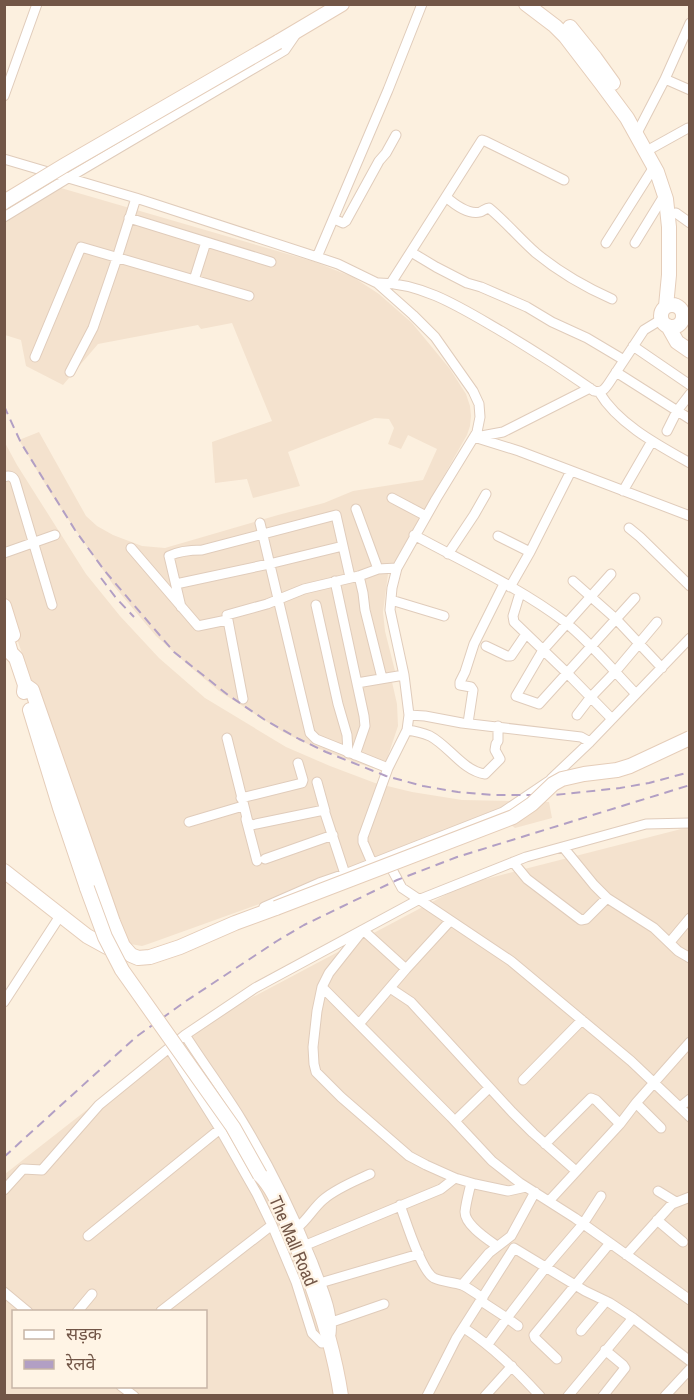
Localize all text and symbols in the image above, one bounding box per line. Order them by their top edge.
street label: The Mall Road [263,1192,324,1290]
legend [12,1310,207,1388]
text: सड़क [66,1321,103,1346]
text: रेलवे [65,1351,97,1376]

